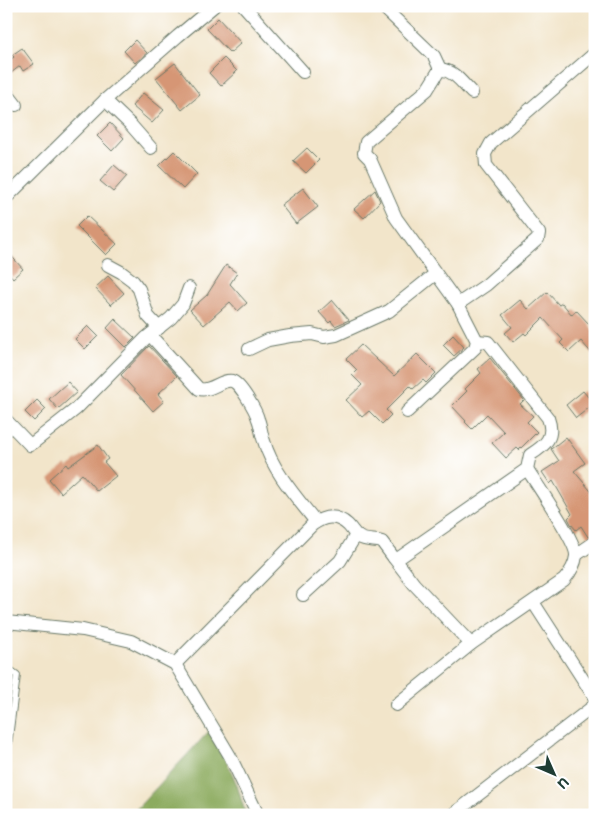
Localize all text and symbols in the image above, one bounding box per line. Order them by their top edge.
north arrow [528,748,578,798]
text: U [553,773,574,794]

